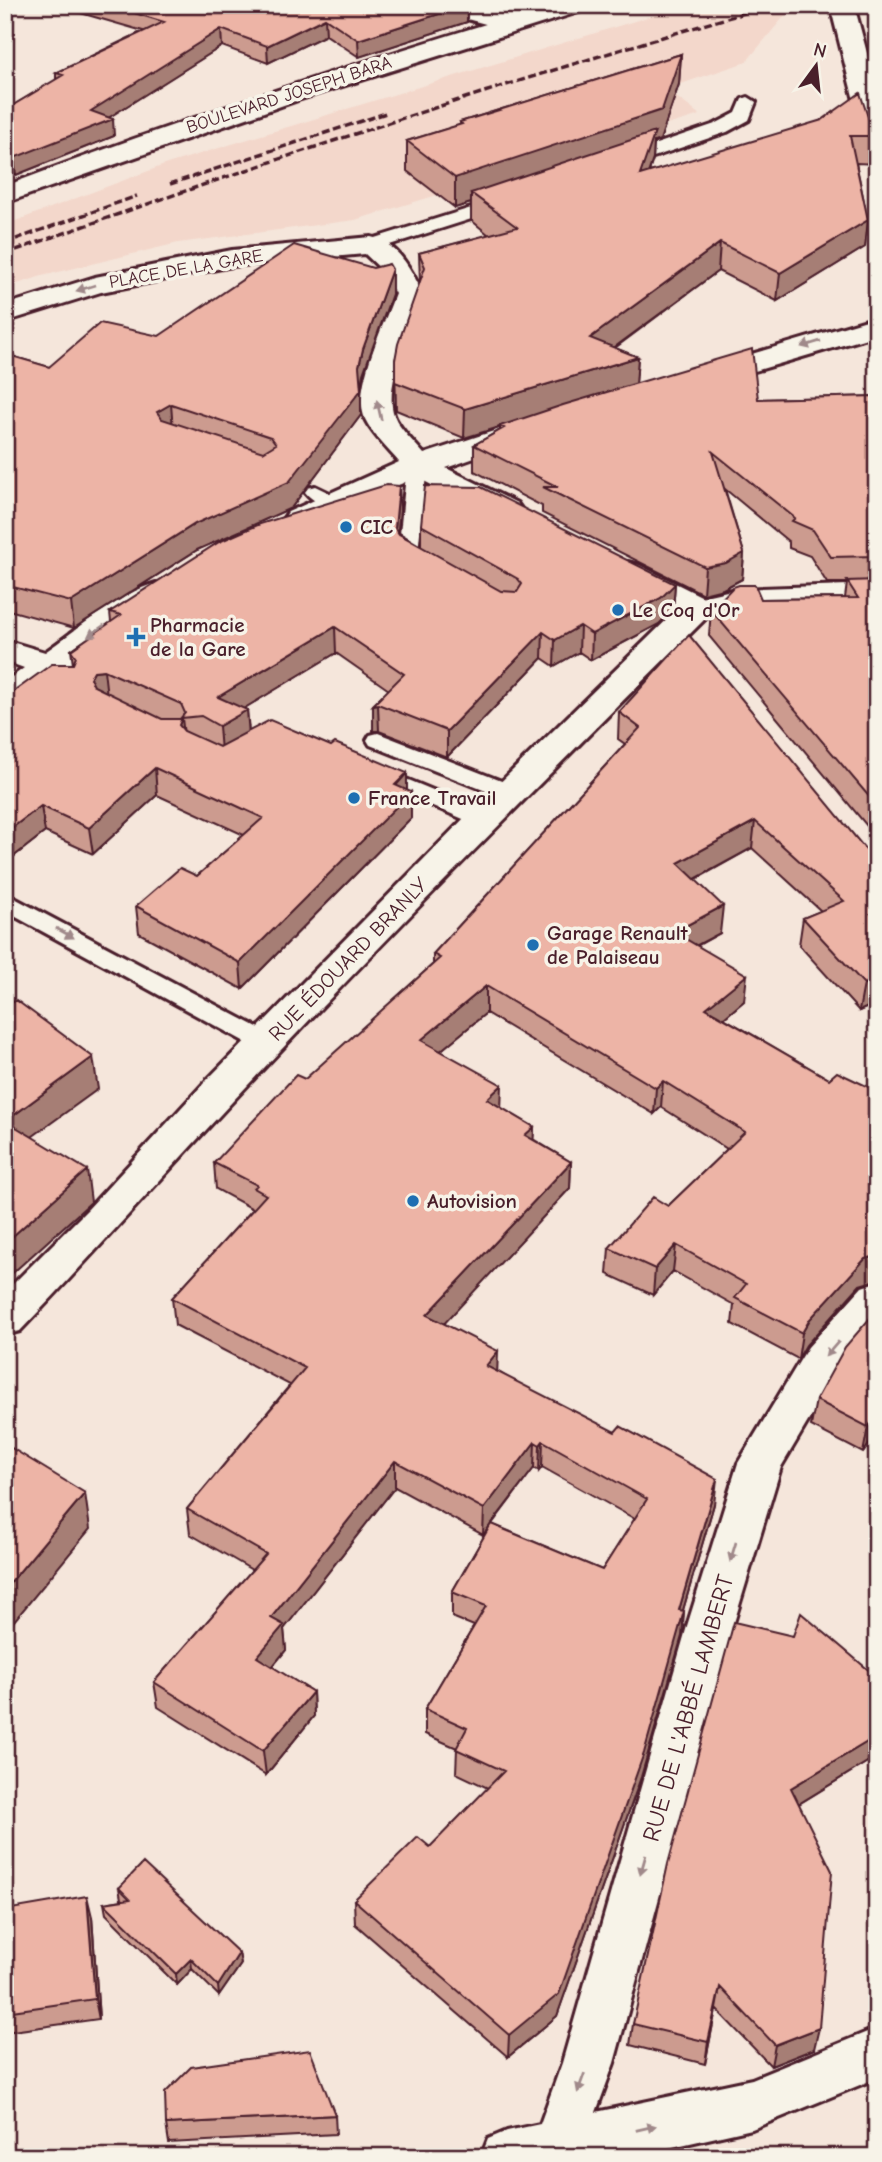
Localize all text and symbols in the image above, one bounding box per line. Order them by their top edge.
north arrow [780,32,850,102]
text: N [811,38,829,63]
street label: BOULEVARD JOSEPH BARA [184,52,394,138]
street label: PLACE DE LA GARE [107,245,265,293]
one-way arrow [75,284,96,294]
one-way arrow [800,340,821,350]
one-way arrow [374,398,385,420]
place label: CIC [360,515,394,539]
marker: CIC [338,519,354,535]
place label: Le Coq d'Or [632,598,740,622]
marker: Le Coq d'Or [610,602,626,618]
place label: Pharmacie de la Gare [150,613,246,661]
one-way arrow [87,624,105,638]
marker: Pharmacie de la Gare [128,629,144,645]
place label: France Travail [368,786,497,810]
marker: France Travail [346,790,362,806]
street label: RUE ÉDOUARD BRANLY [264,872,433,1046]
place label: Garage Renault de Palaiseau [547,921,689,969]
one-way arrow [55,928,75,939]
marker: Garage Renault de Palaiseau [525,937,541,953]
place label: Autovision [427,1189,517,1213]
marker: Autovision [405,1193,421,1209]
one-way arrow [824,1340,840,1358]
one-way arrow [727,1542,737,1563]
street label: RUE DE L'ABBÉ LAMBERT [636,1571,740,1845]
one-way arrow [638,1855,648,1876]
one-way arrow [575,2073,586,2094]
one-way arrow [635,2122,657,2133]

